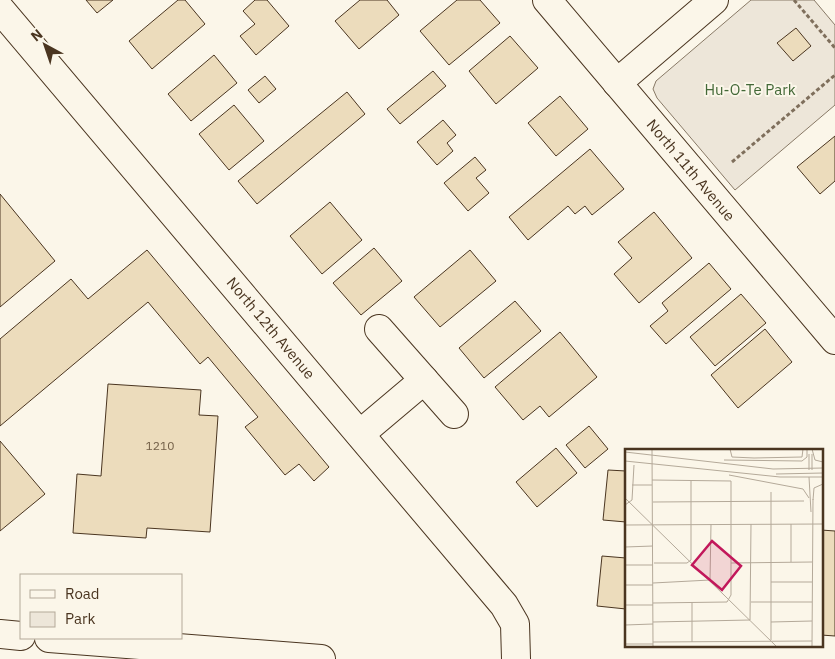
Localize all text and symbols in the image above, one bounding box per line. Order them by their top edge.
north arrow [20,20,70,70]
text: N [27,25,46,45]
park label: Hu-O-Te Park [704,80,796,99]
street label: North 11th Avenue [643,115,739,225]
street label: North 12th Avenue [223,273,319,383]
house number: 1210 [146,438,174,453]
inset map [625,449,822,646]
legend [20,574,182,639]
text: Road [65,584,100,603]
text: Park [65,609,95,628]

